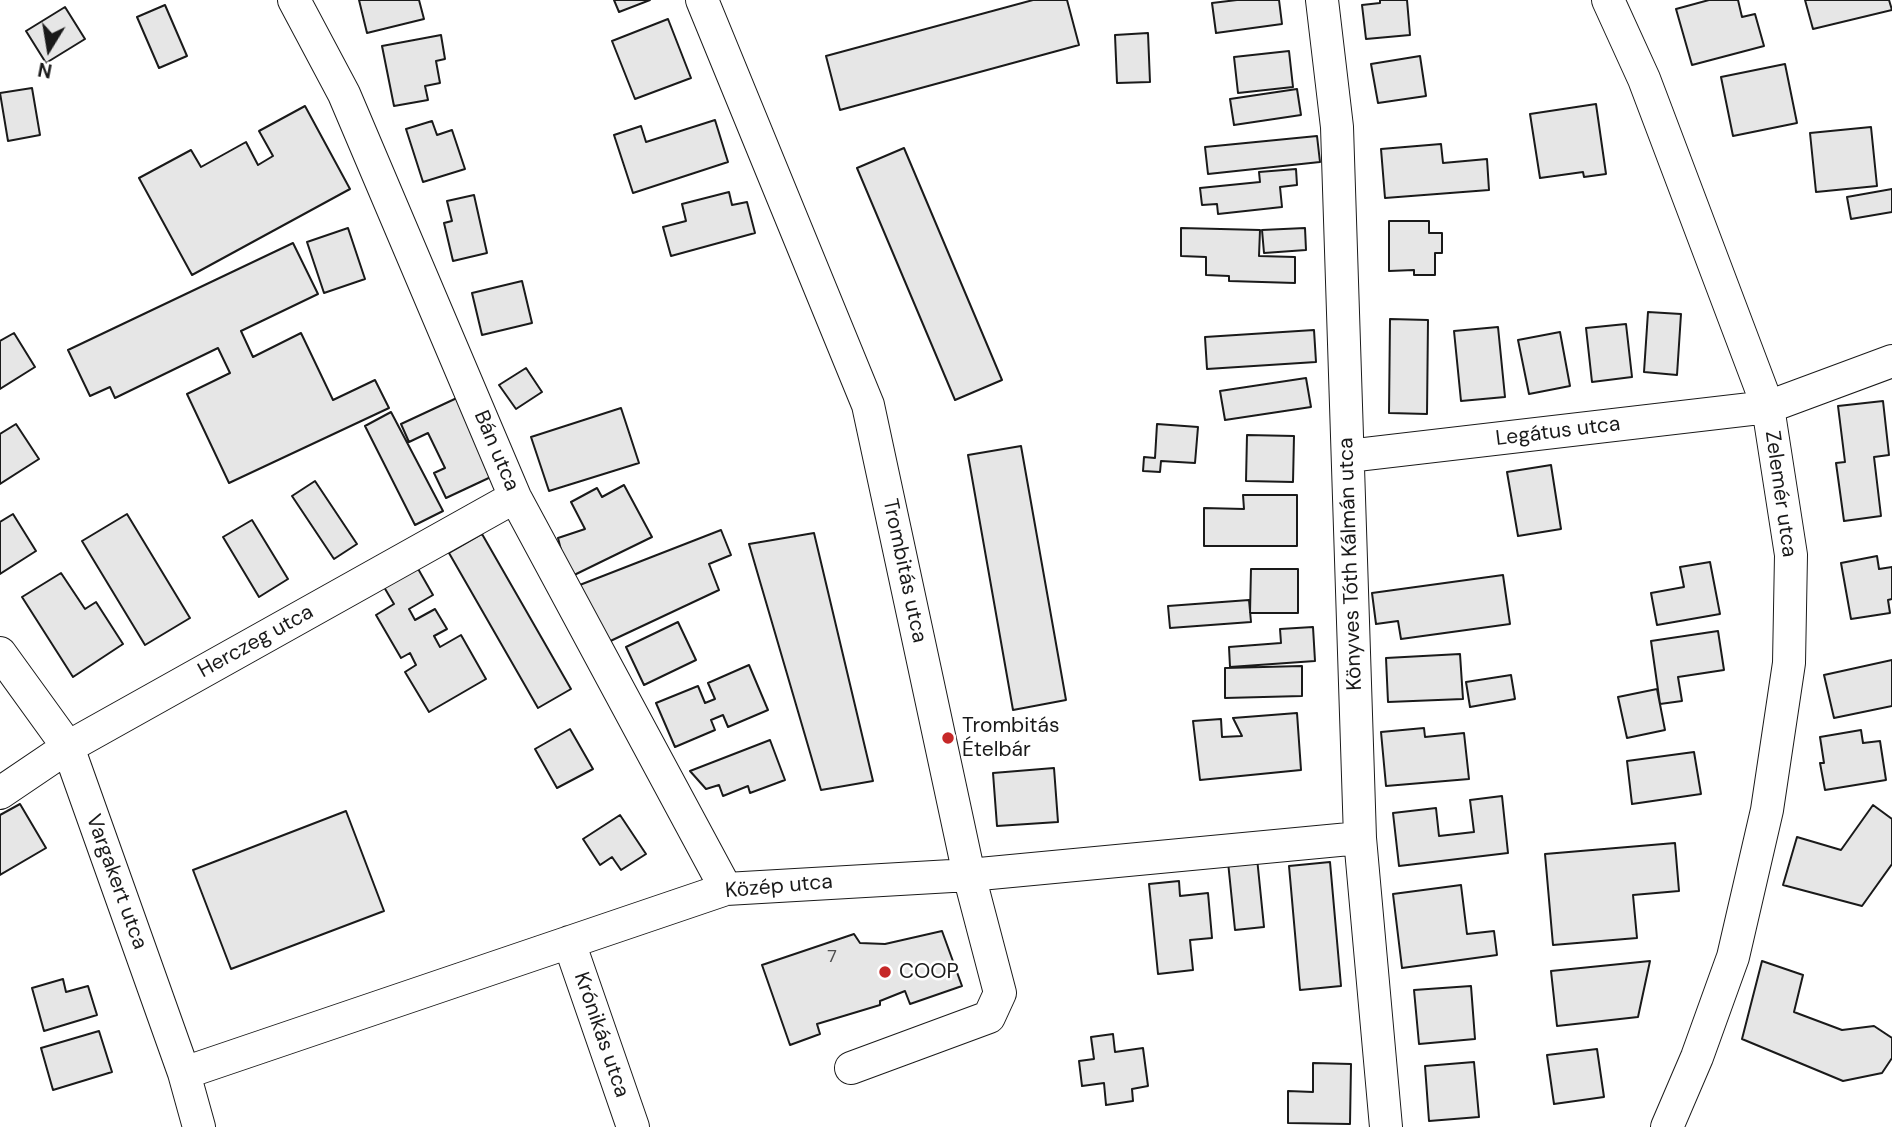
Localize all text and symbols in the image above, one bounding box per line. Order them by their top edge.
north arrow [14,14,84,84]
text: N [36,57,54,84]
street label: Bán utca [468,407,524,495]
street label: Legátus utca [1494,412,1622,452]
street label: Zelemér utca [1759,429,1801,559]
street label: Könyves Tóth Kálmán utca [1334,437,1368,691]
street label: Trombitás utca [876,497,932,645]
street label: Herczeg utca [194,600,318,684]
place label: Trombitás Ételbár [962,713,1060,763]
marker: Trombitás Ételbár [940,730,956,746]
street label: Vargakert utca [80,811,152,953]
street label: Közép utca [724,870,834,904]
house number: 7 [827,946,837,968]
place label: COOP [899,959,959,985]
marker: COOP [877,964,893,980]
street label: Krónikás utca [568,969,634,1101]

